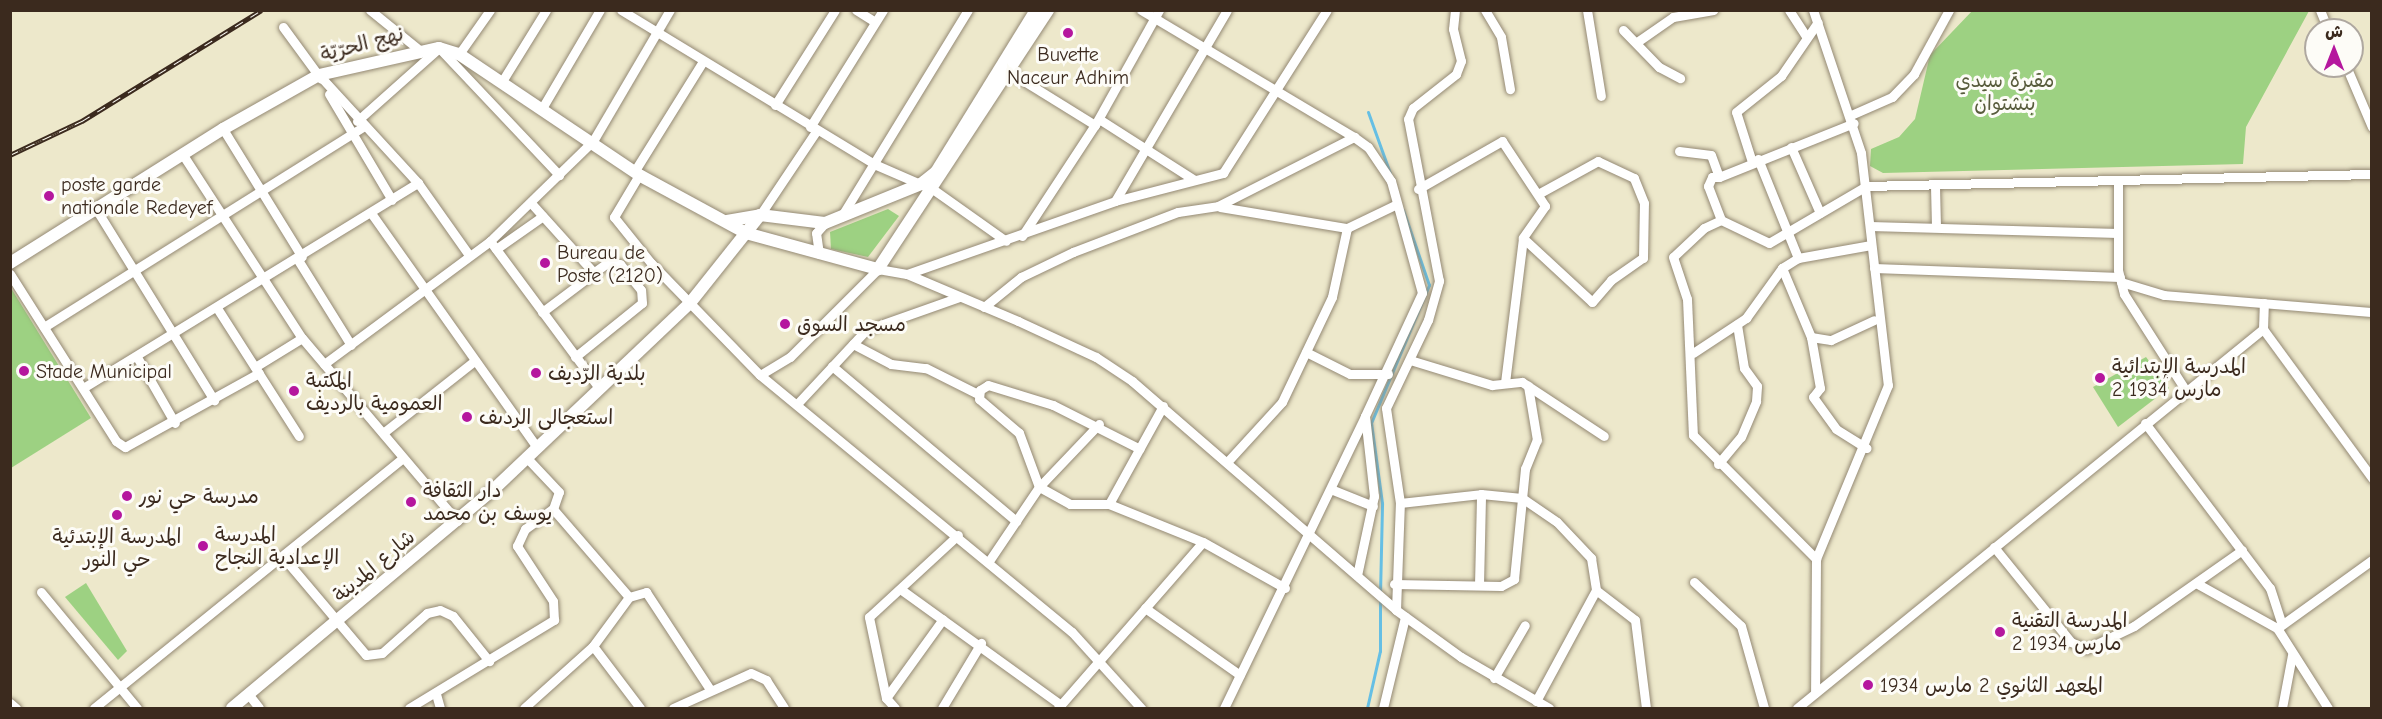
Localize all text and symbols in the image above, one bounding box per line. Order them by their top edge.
north arrow [2304,18,2364,78]
street label: نهج الحرّيّة [318,21,406,67]
text: ش [2325,23,2343,41]
marker: Buvette Naceur Adhim [1061,26,1075,40]
place label: Buvette Naceur Adhim [1007,42,1129,89]
park label: مقبرة سيدي بنشتوان [1956,68,2054,115]
place label: poste garde nationale Redeyef [61,172,212,219]
marker: poste garde nationale Redeyef [42,189,56,203]
place label: Bureau de Poste (2120) [557,240,663,287]
marker: Bureau de Poste (2120) [538,256,552,270]
place label: مسجد السوق [797,312,906,336]
marker: مسجد السوق [778,317,792,331]
place label: المدرسة الإبتدائية 2 مارس 1934 [2112,354,2246,401]
place label: Stade Municipal [36,359,172,383]
place label: بلدية الرّديف [548,361,646,385]
marker: Stade Municipal [17,364,31,378]
marker: بلدية الرّديف [529,366,543,380]
place label: المكتبة العمومية بالرديف [306,368,443,415]
marker: المدرسة الإبتدائية 2 مارس 1934 [2093,371,2107,385]
marker: المكتبة العمومية بالرديف [287,384,301,398]
place label: استعجالى الردىف [479,405,613,429]
marker: استعجالى الردىف [460,410,474,424]
place label: دار الثقافة يوسف بن محمد [423,478,552,525]
place label: مدرسة حي نور [139,484,259,508]
marker: مدرسة حي نور [120,489,134,503]
marker: دار الثقافة يوسف بن محمد [404,495,418,509]
marker: المدرسة الإبتدئية حي النور [110,508,124,522]
place label: المدرسة الإعدادية النجاح [215,522,339,569]
place label: المدرسة الإبتدئية حي النور [53,524,181,571]
street label: شارع المدينة [328,525,420,607]
marker: المدرسة الإعدادية النجاح [196,539,210,553]
place label: المدرسة التقنية 2 مارس 1934 [2012,608,2127,655]
marker: المدرسة التقنية 2 مارس 1934 [1993,625,2007,639]
place label: المعهد الثانوي 2 مارس 1934 [1880,673,2103,697]
marker: المعهد الثانوي 2 مارس 1934 [1861,678,1875,692]

